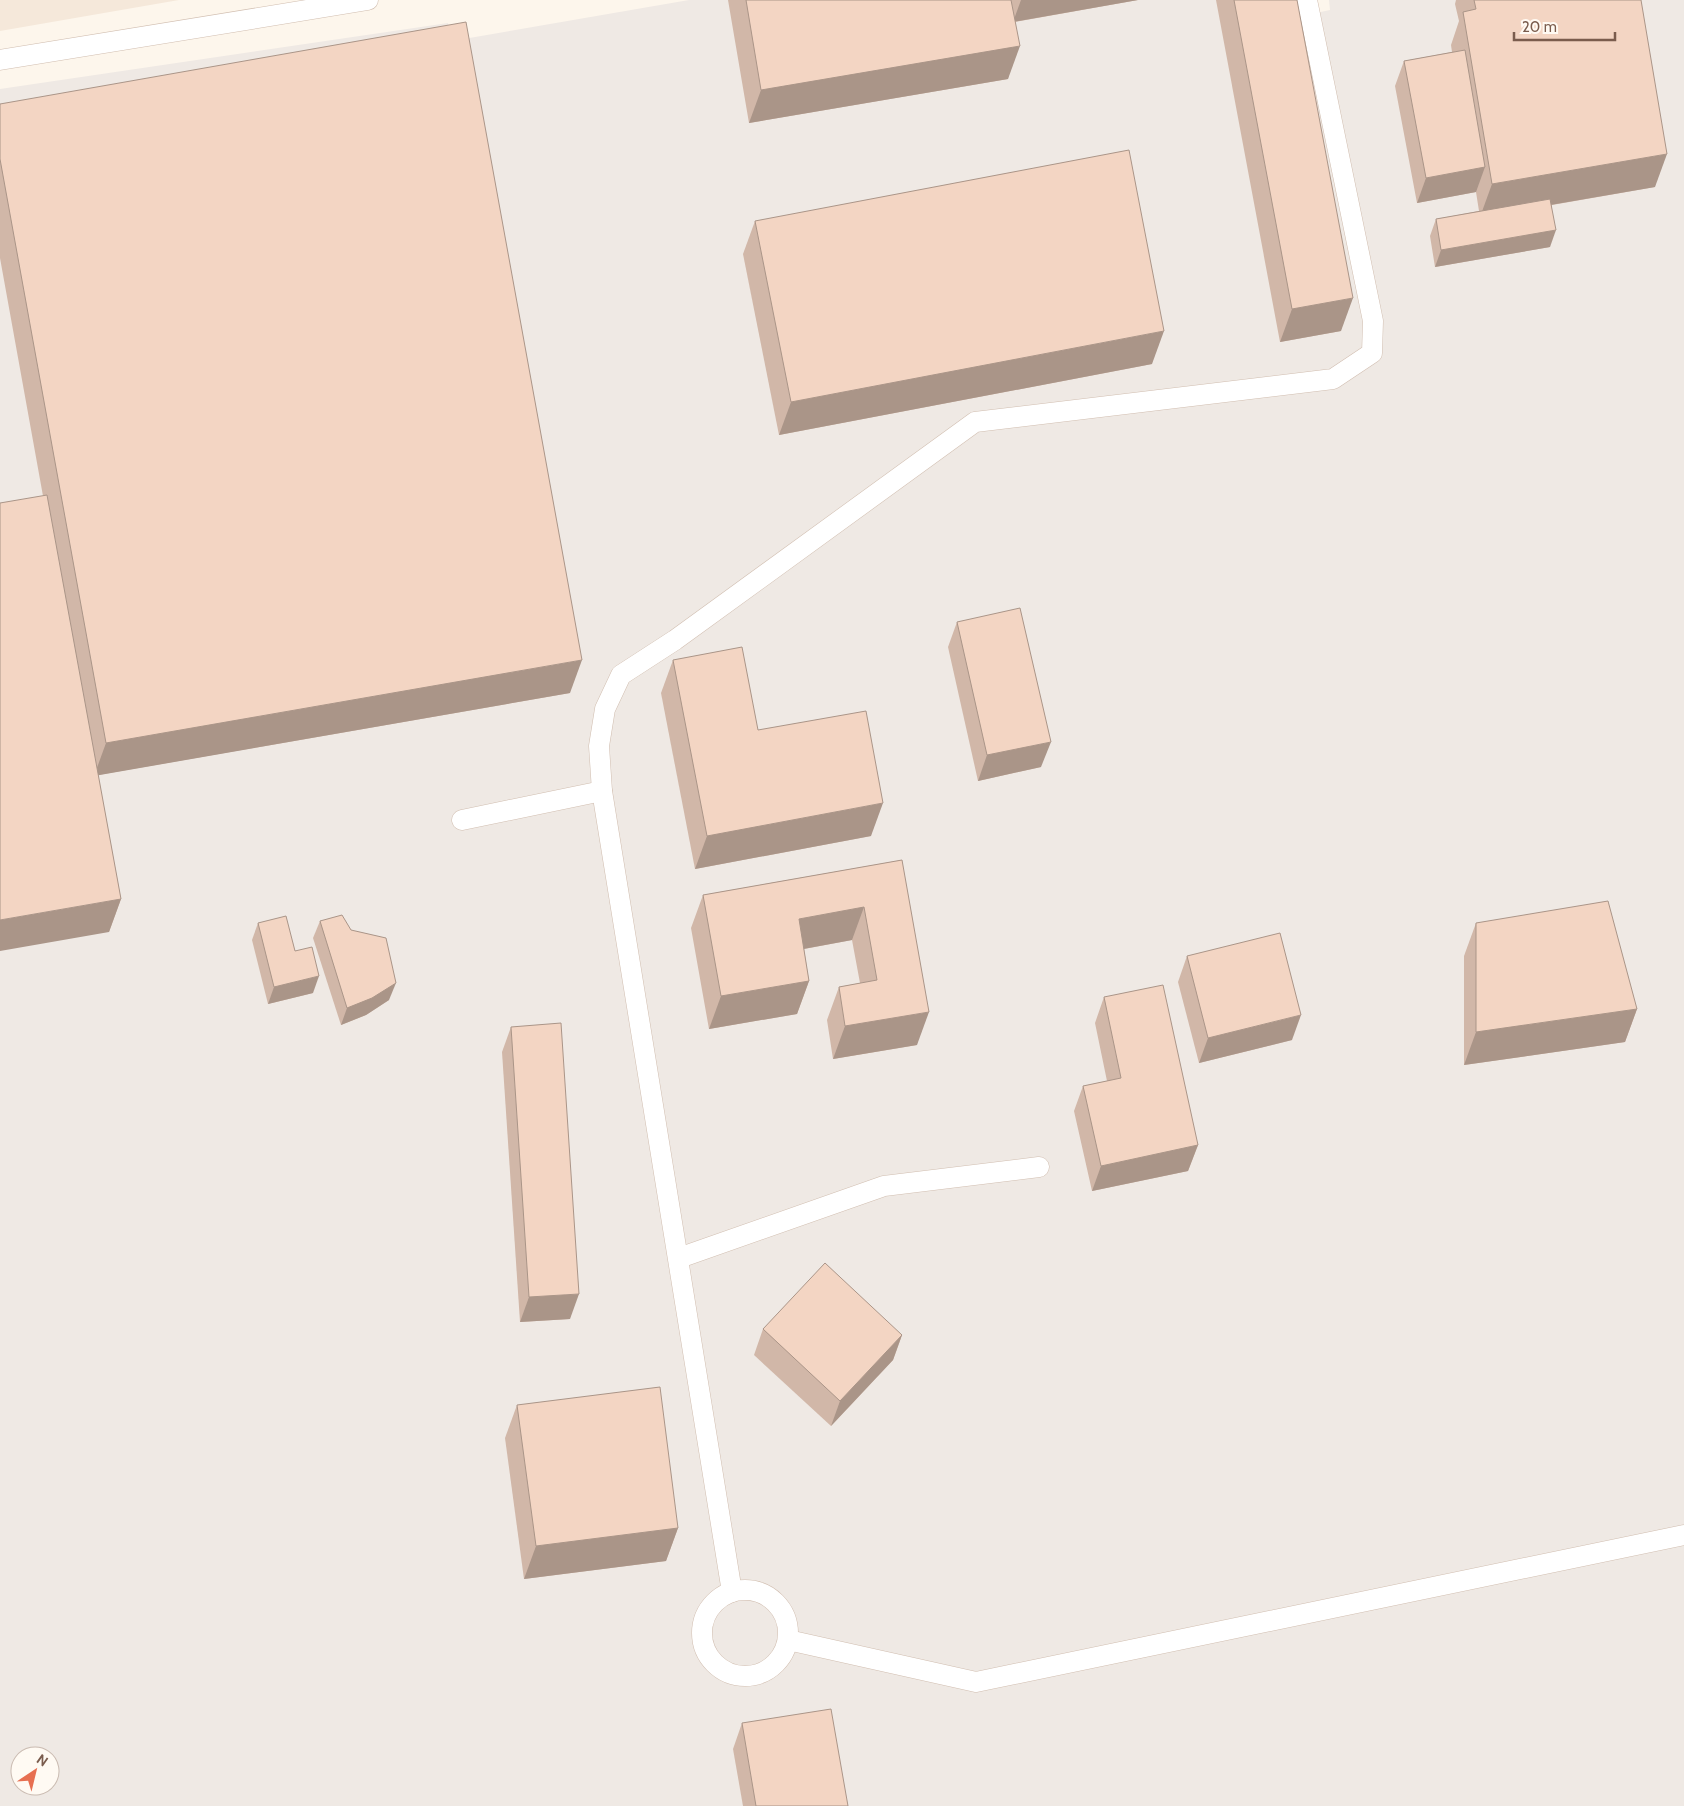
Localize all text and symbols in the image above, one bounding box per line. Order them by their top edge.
scale bar [1514,10,1615,42]
text: 20 m [1522,18,1557,36]
north arrow [10,1746,60,1796]
text: N [33,1750,52,1771]

